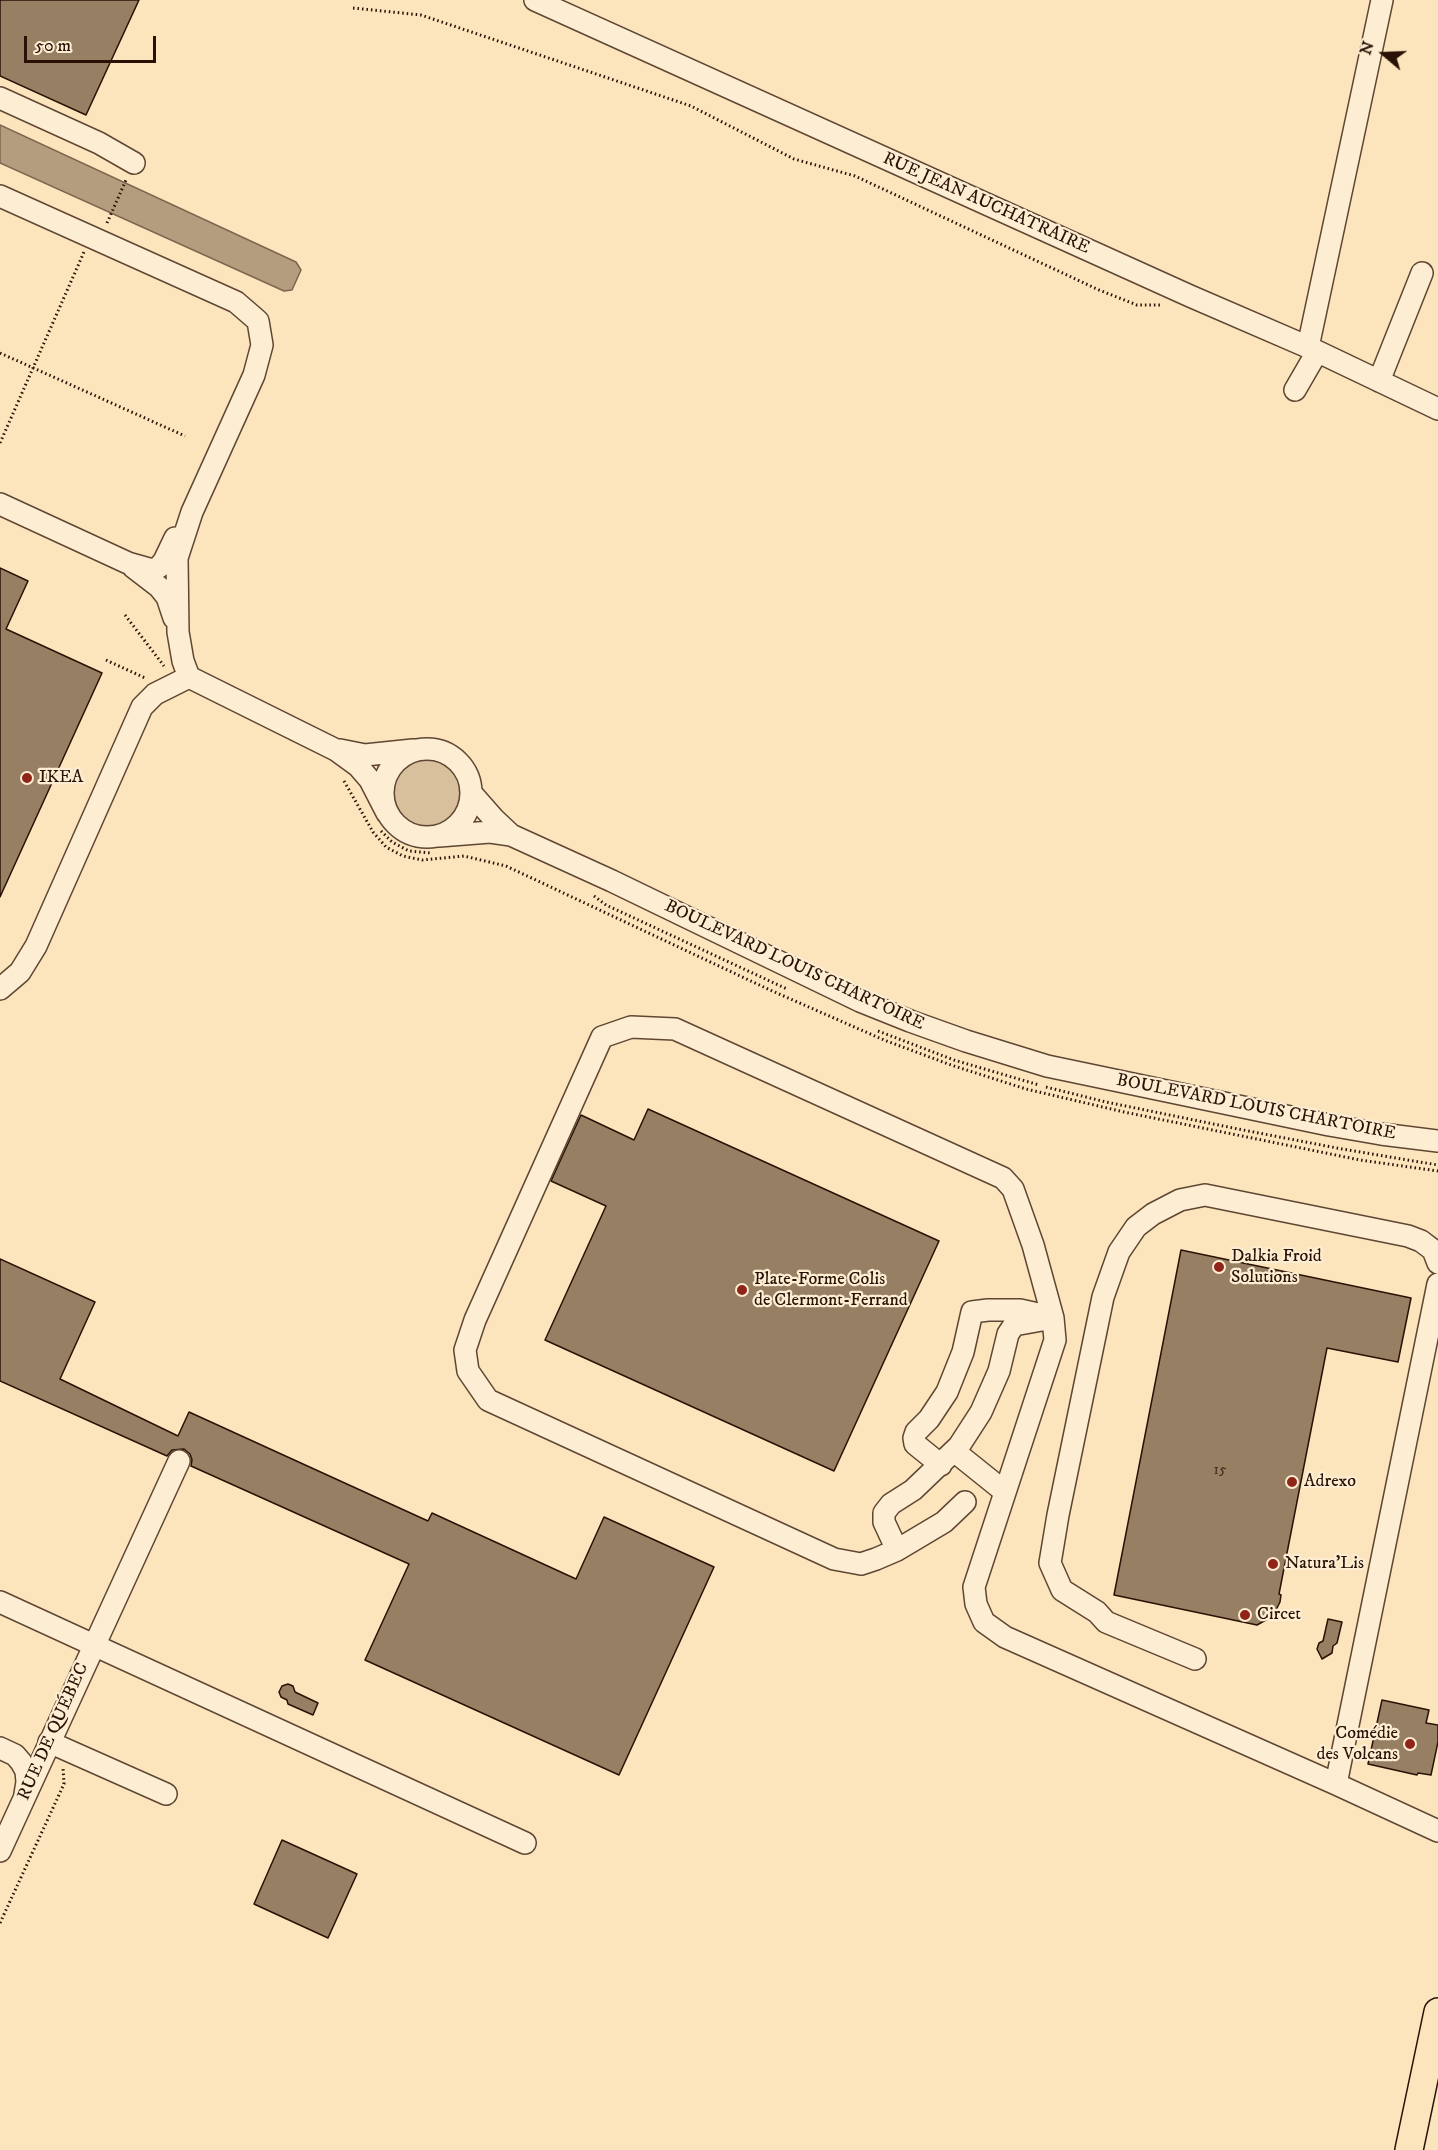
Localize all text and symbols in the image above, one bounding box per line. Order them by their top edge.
scale bar [27,24,159,62]
north arrow [1354,24,1414,84]
text: 50 m [35,35,71,57]
text: N [1355,39,1379,58]
street label: RUE JEAN AUCHATRAIRE [879,148,1093,260]
place label: IKEA [39,767,83,789]
marker: IKEA [20,771,34,785]
street label: BOULEVARD LOUIS CHARTOIRE [661,896,927,1036]
street label: BOULEVARD LOUIS CHARTOIRE [1114,1070,1398,1146]
place label: Dalkia Froid Solutions [1231,1246,1322,1288]
marker: Dalkia Froid Solutions [1212,1260,1226,1274]
place label: Plate-Forme Colis de Clermont-Ferrand [754,1269,908,1312]
marker: Plate-Forme Colis de Clermont-Ferrand [735,1283,749,1297]
house number: 15 [1214,1462,1226,1480]
place label: Adrexo [1304,1471,1356,1493]
marker: Adrexo [1285,1475,1299,1489]
place label: Natura'Lis [1285,1553,1364,1575]
marker: Natura'Lis [1266,1557,1280,1571]
place label: Circet [1257,1604,1301,1626]
marker: Circet [1238,1608,1252,1622]
street label: RUE DE QUÉBEC [14,1660,94,1804]
place label: Comédie des Volcans [1316,1723,1398,1766]
marker: Comédie des Volcans [1403,1737,1417,1751]

